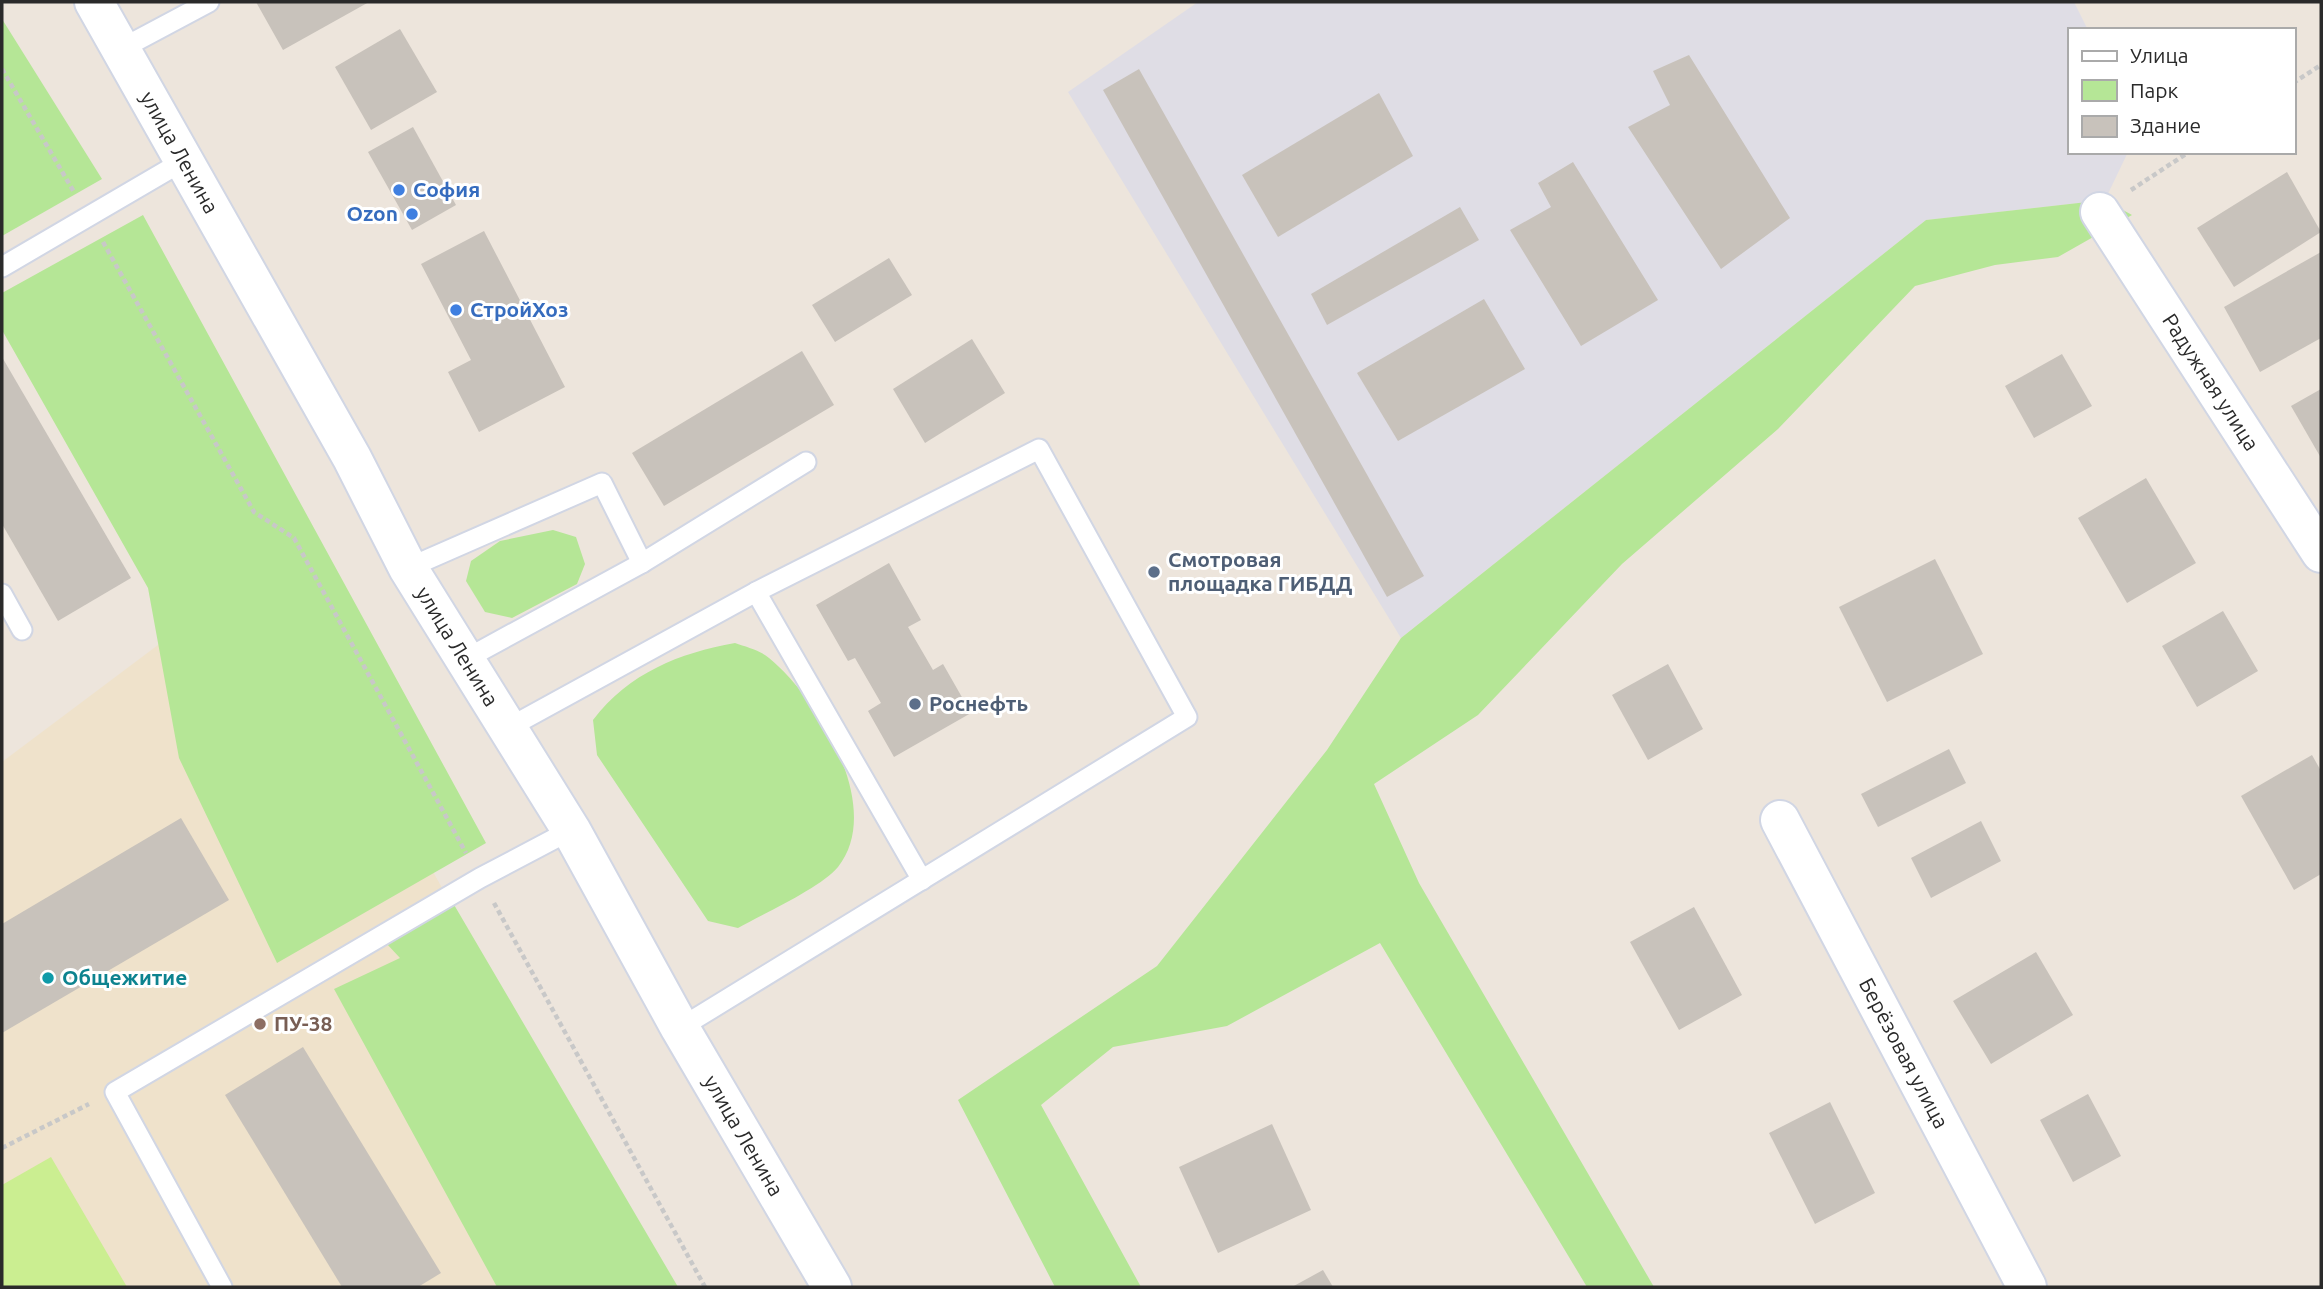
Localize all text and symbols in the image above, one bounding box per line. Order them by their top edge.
legend [2068,28,2295,154]
text: Улица [2130,43,2188,67]
text: Парк [2130,78,2179,102]
street label: улица Ленина [136,87,224,217]
text: Здание [2130,113,2201,137]
place label: София [413,177,480,201]
marker: София [391,182,407,198]
place label: Ozon [347,201,398,225]
marker: Ozon [404,206,420,222]
place label: СтройХоз [470,297,568,321]
marker: СтройХоз [448,302,464,318]
street label: Радужная улица [2158,309,2264,455]
place label: Смотровая площадка ГИБДД [1168,547,1353,595]
marker: Смотровая площадка ГИБДД [1146,564,1162,580]
street label: улица Ленина [412,582,504,710]
place label: Роснефть [929,691,1028,715]
marker: Роснефть [907,696,923,712]
place label: Общежитие [62,965,187,989]
marker: Общежитие [40,970,56,986]
street label: Берёзовая улица [1855,974,1954,1132]
place label: ПУ-38 [274,1011,332,1035]
marker: ПУ-38 [252,1016,268,1032]
street label: улица Ленина [699,1071,789,1200]

